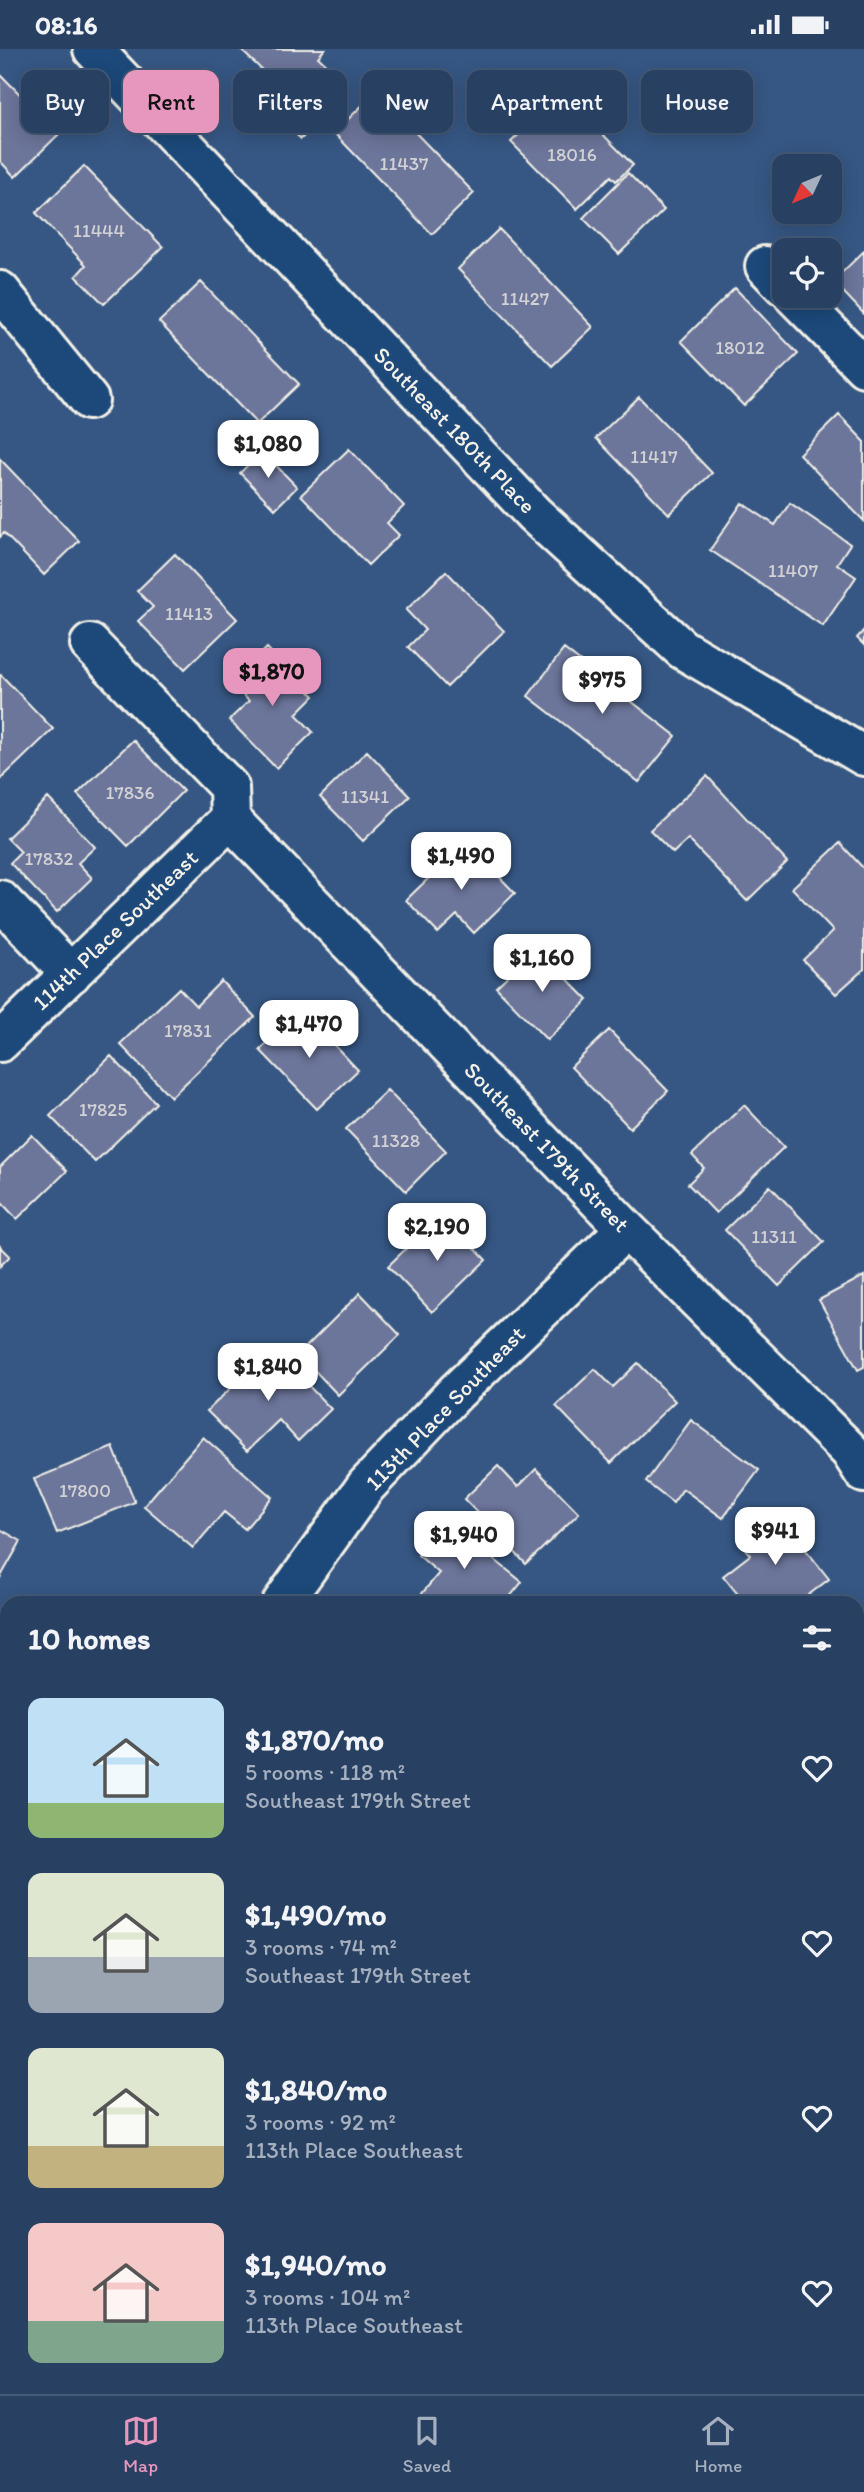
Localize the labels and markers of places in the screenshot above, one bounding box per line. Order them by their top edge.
pin: $1,080 [211,421,325,480]
pin: $1,870 [215,649,329,708]
pin: $975 [561,657,643,716]
pin: $1,490 [404,833,518,892]
pin: $1,160 [485,935,599,994]
pin: $1,470 [252,1000,366,1060]
pin: $2,190 [380,1203,494,1263]
pin: $1,840 [211,1343,325,1403]
pin: $941 [734,1507,816,1567]
pin: $1,940 [407,1511,521,1571]

